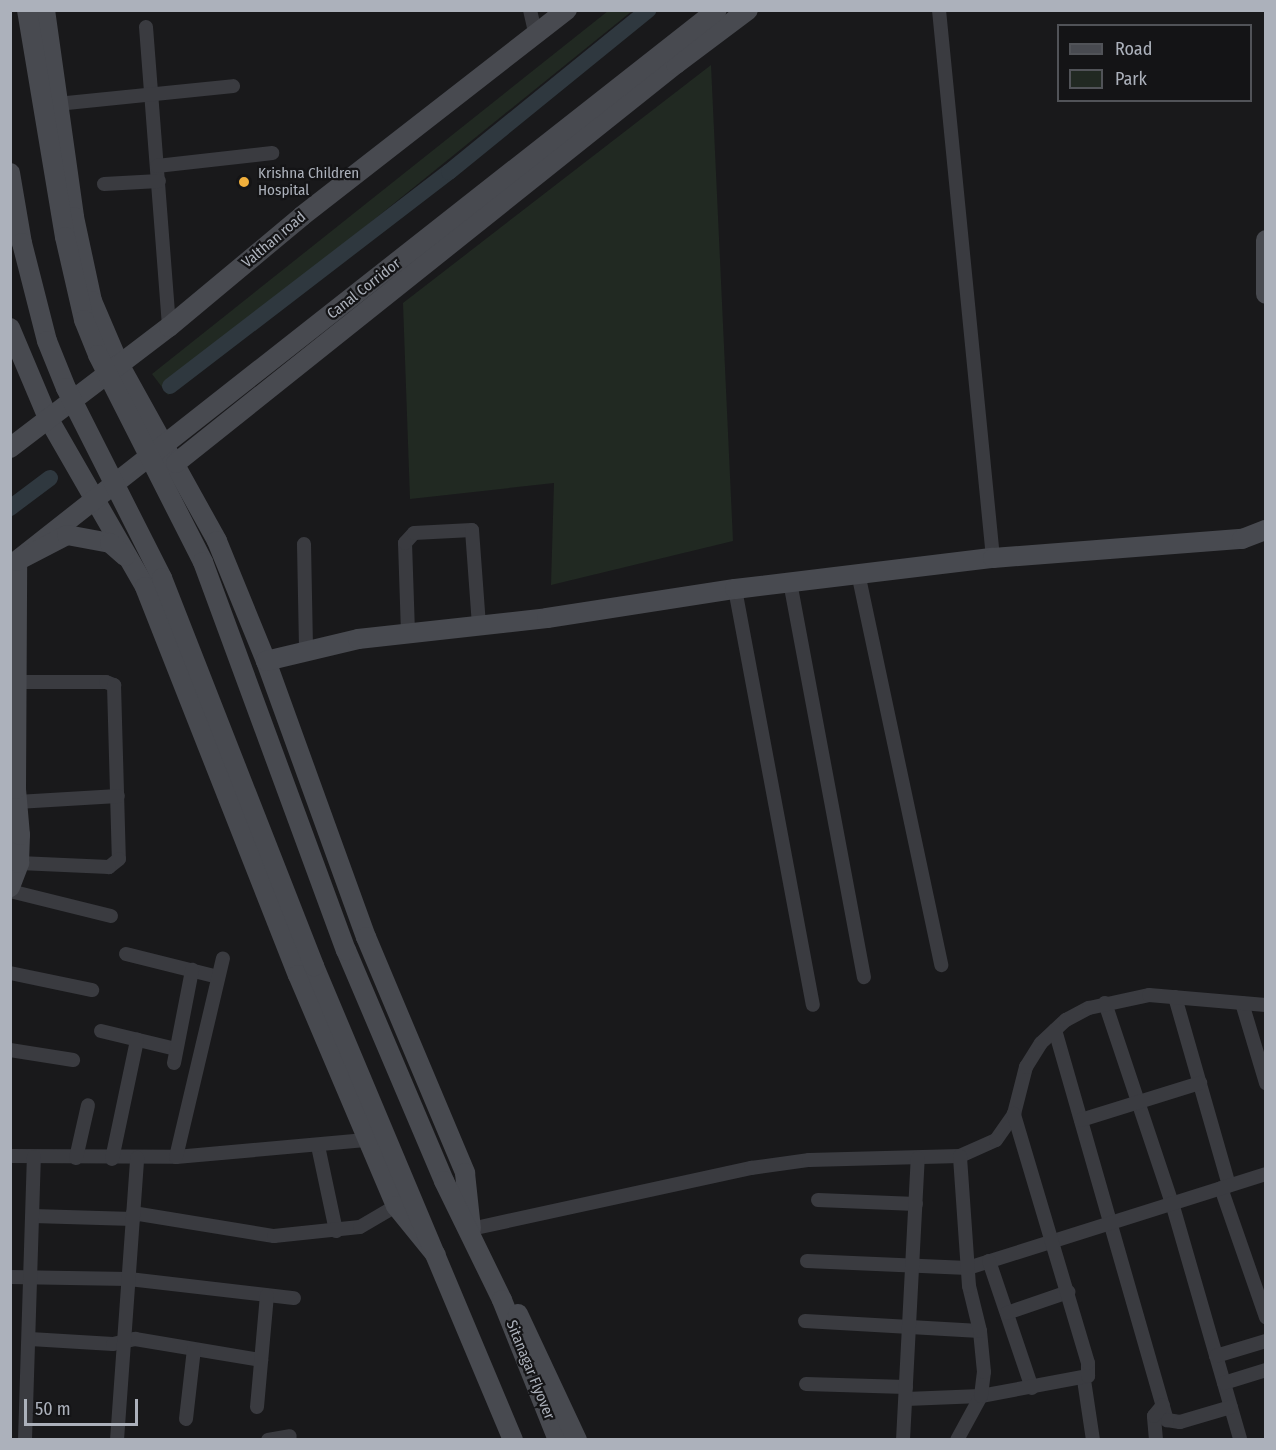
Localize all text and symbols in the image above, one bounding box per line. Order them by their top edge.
legend [1057,24,1252,102]
text: Road [1115,38,1152,60]
text: Park [1115,68,1147,90]
place label: Krishna Children Hospital [258,164,359,199]
marker: Krishna Children Hospital [235,173,253,191]
street label: Valthan road [238,208,310,272]
street label: Canal Corridor [324,255,404,323]
street label: Sitanagar Flyover [502,1318,558,1422]
scale bar [27,1387,141,1425]
text: 50 m [35,1398,71,1420]

